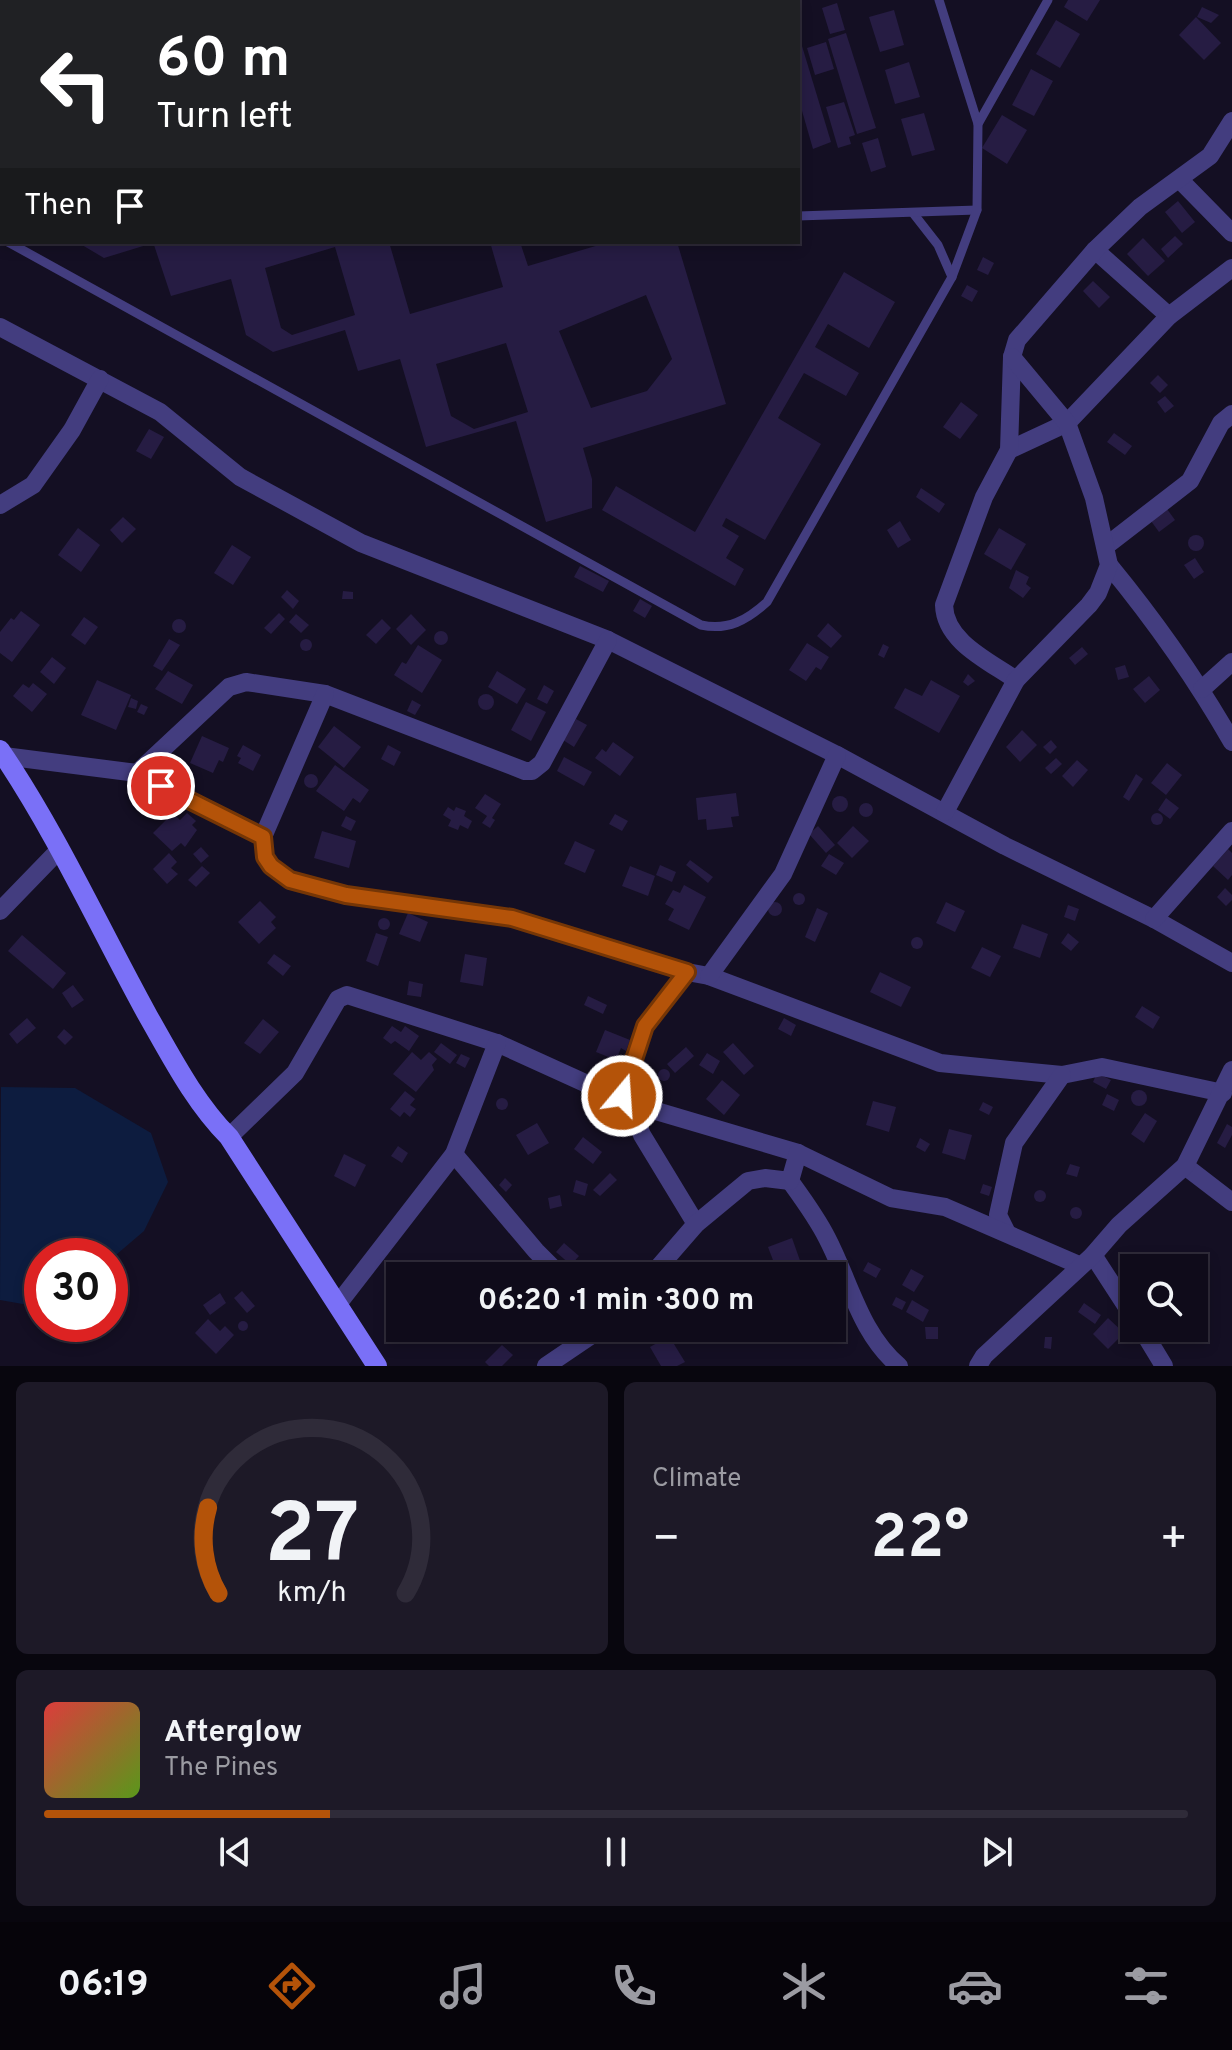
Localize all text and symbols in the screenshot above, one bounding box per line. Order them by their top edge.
text: 60 m [156,26,290,96]
icon: left [24,32,128,136]
text: Turn left [156,95,293,141]
icon: arrive [108,184,152,228]
text: Then [24,188,92,225]
pin [127,752,195,820]
icon: arrive [139,764,183,808]
position arrow [580,1054,664,1138]
speed limit sign: 30 [24,1238,128,1342]
map controls [1120,1254,1208,1342]
button: search [1120,1254,1208,1342]
text: 06:20 · 1 min · 300 m [478,1283,754,1320]
text: Climate [652,1463,741,1496]
text: 27 [265,1487,359,1592]
text: 22° [871,1503,969,1579]
text: − [652,1513,680,1569]
text: + [1160,1513,1188,1569]
text: km/h [277,1576,347,1612]
text: Afterglow [164,1715,302,1752]
text: The Pines [164,1752,278,1785]
icon: previous [213,1830,257,1874]
icon: pause [594,1830,638,1874]
icon: next [975,1830,1019,1874]
icon: directions [264,1958,320,2014]
icon: music [435,1958,491,2014]
icon: phone [606,1958,662,2014]
icon: climate [776,1958,832,2014]
icon: car [947,1958,1003,2014]
icon: filters [1118,1958,1174,2014]
text: 06:19 [57,1963,149,2009]

